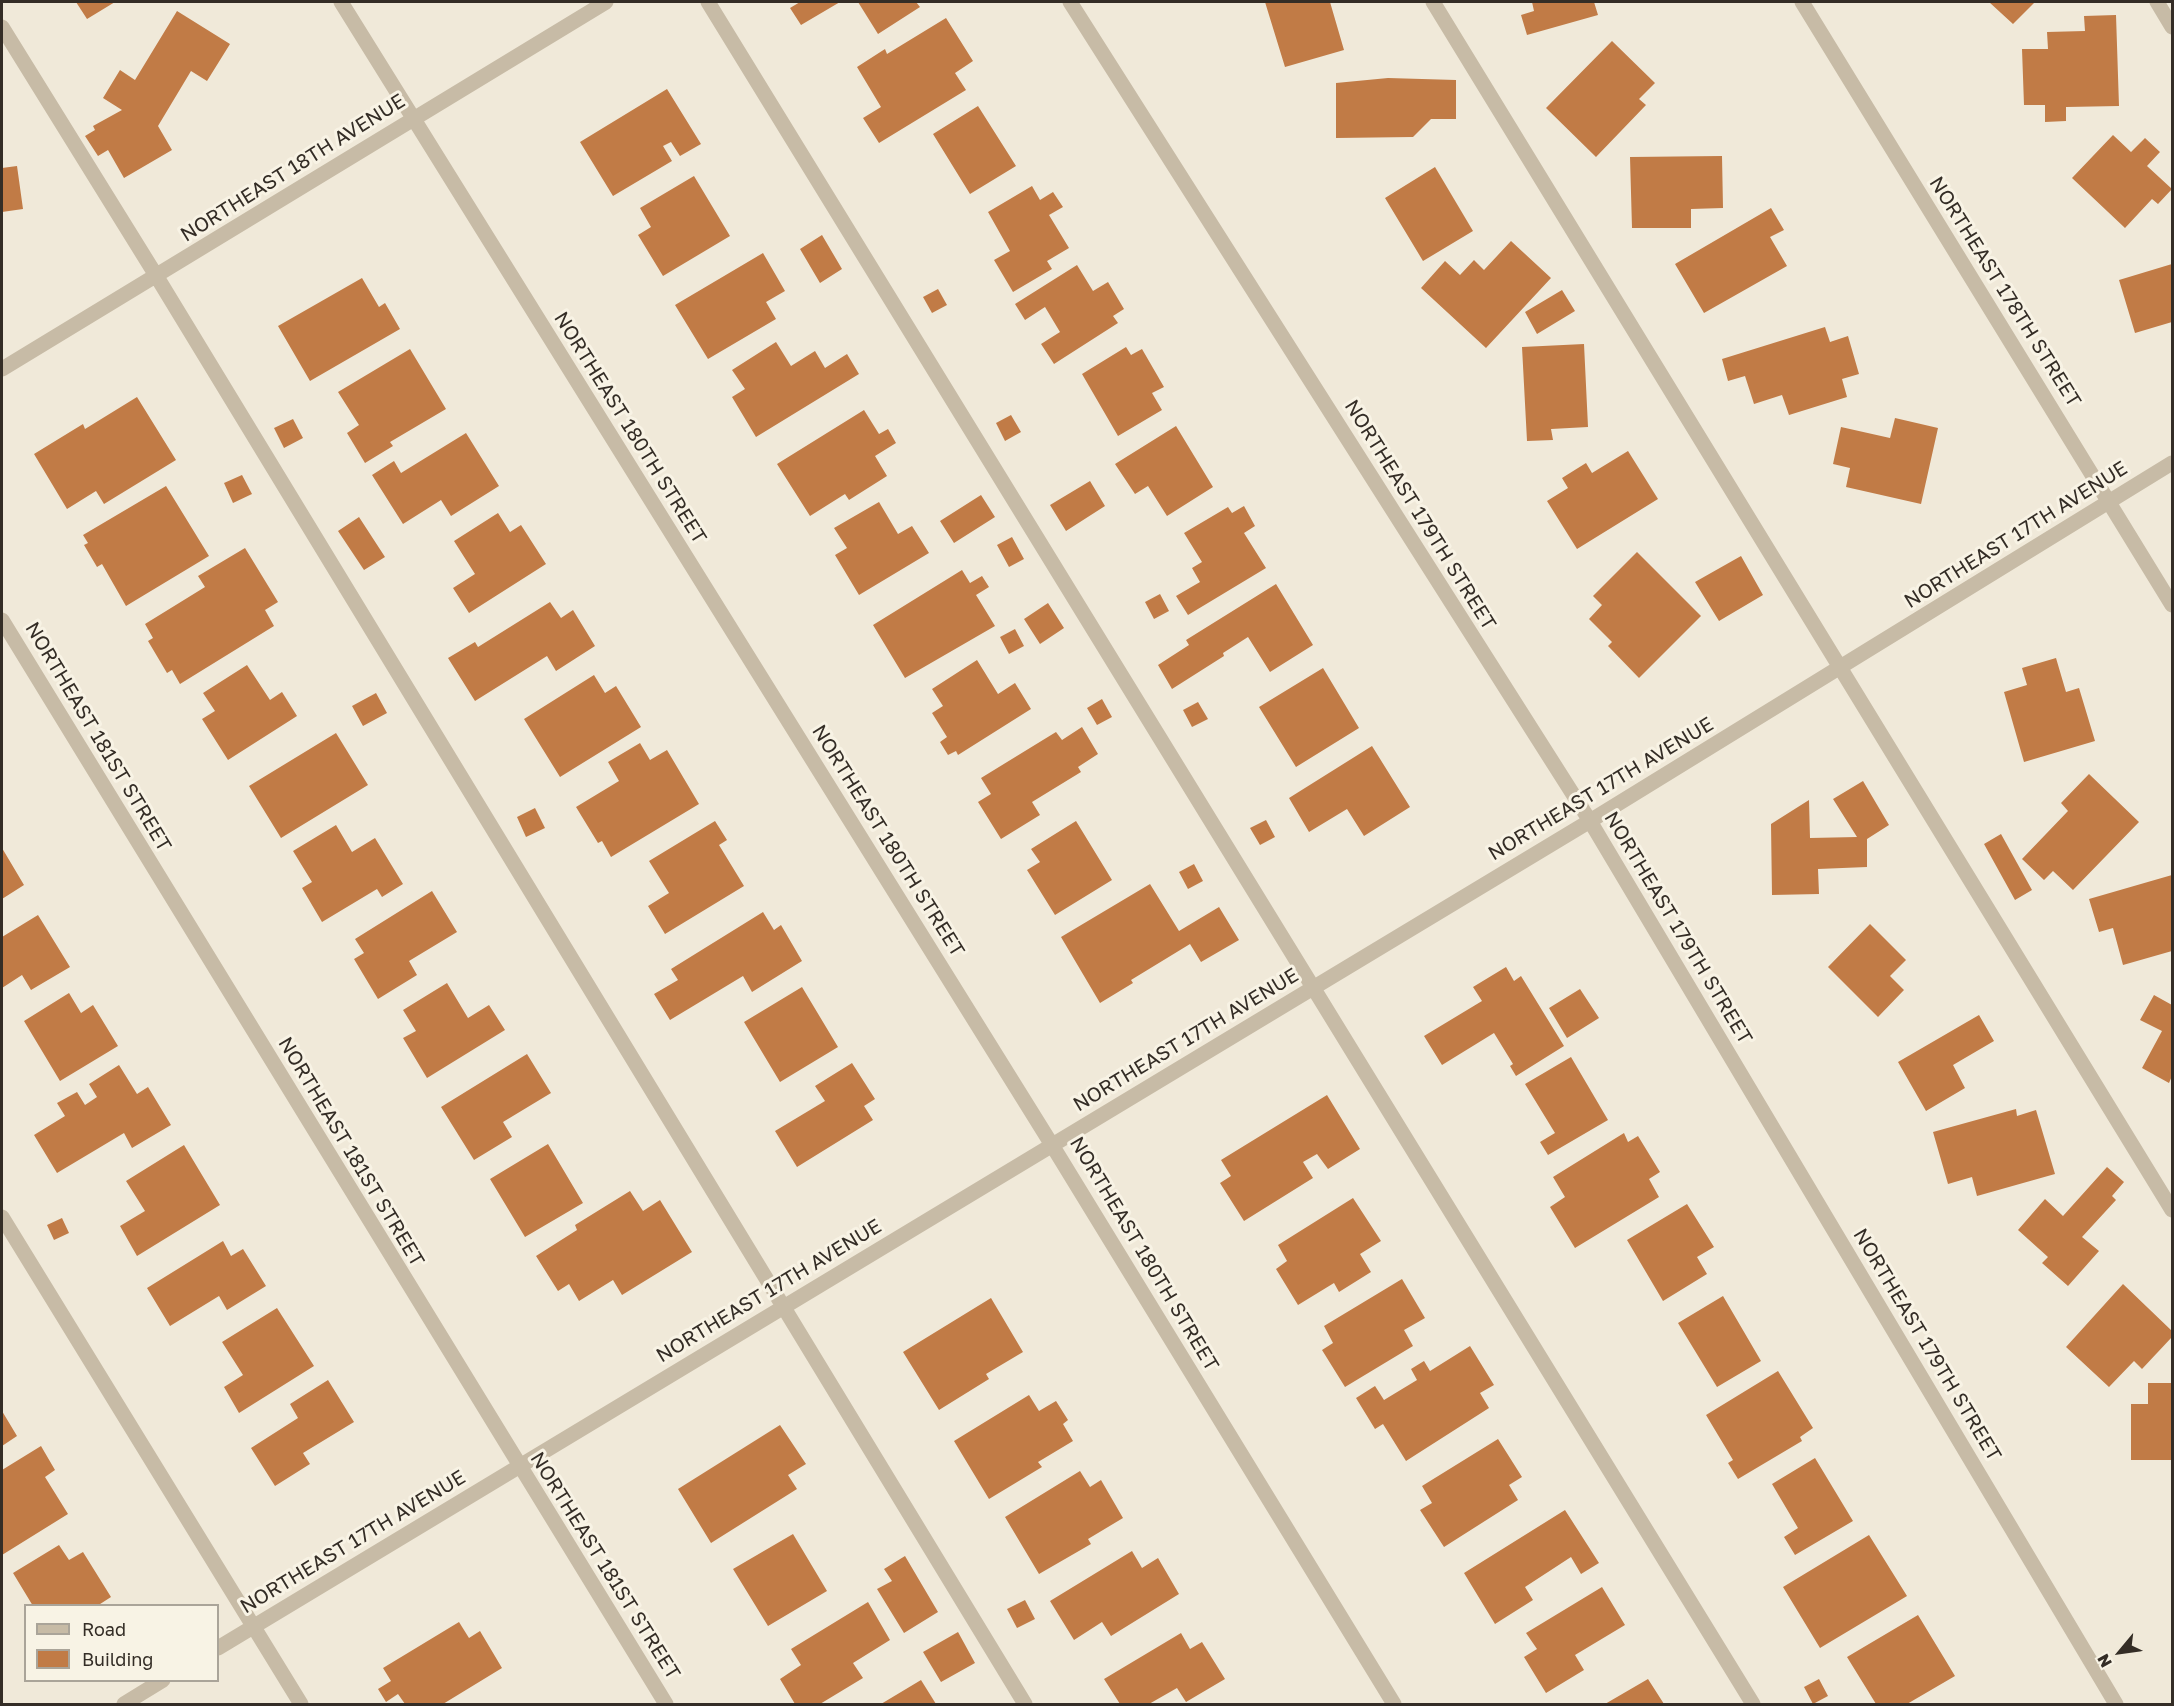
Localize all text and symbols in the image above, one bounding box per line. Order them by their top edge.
street label: NORTHEAST 18TH AVENUE [176,89,410,247]
street label: NORTHEAST 178TH STREET [1924,172,2086,412]
street label: NORTHEAST 180TH STREET [549,308,711,548]
street label: NORTHEAST 179TH STREET [1339,395,1501,635]
street label: NORTHEAST 17TH AVENUE [1900,456,2132,614]
street label: NORTHEAST 181ST STREET [20,618,176,856]
street label: NORTHEAST 17TH AVENUE [1484,712,1718,866]
street label: NORTHEAST 180TH STREET [807,721,969,961]
street label: NORTHEAST 179TH STREET [1599,807,1757,1049]
street label: NORTHEAST 17TH AVENUE [1069,963,1303,1117]
street label: NORTHEAST 181ST STREET [273,1033,429,1271]
street label: NORTHEAST 180TH STREET [1064,1133,1224,1375]
street label: NORTHEAST 17TH AVENUE [652,1214,886,1368]
street label: NORTHEAST 179TH STREET [1848,1224,2006,1466]
street label: NORTHEAST 181ST STREET [525,1448,685,1684]
street label: NORTHEAST 17TH AVENUE [236,1465,470,1619]
legend [24,1604,219,1682]
text: Road [82,1618,126,1640]
north arrow [2090,1622,2150,1682]
text: Building [82,1648,153,1670]
text: N [2093,1651,2116,1671]

